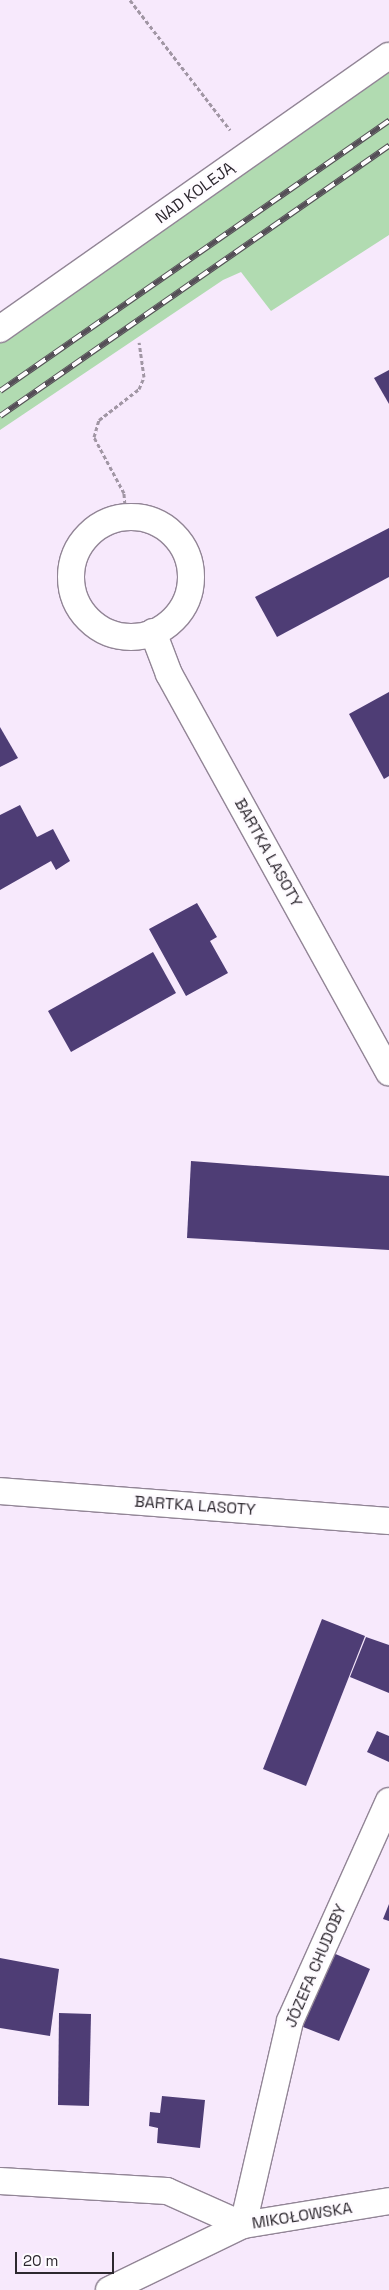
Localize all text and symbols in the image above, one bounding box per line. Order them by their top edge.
street label: NAD KOLEJĄ [152,158,238,228]
street label: BARTKA LASOTY [230,795,306,911]
street label: BARTKA LASOTY [134,1492,256,1520]
street label: JÓZEFA CHUDOBY [281,1901,351,2031]
street label: MIKOŁOWSKA [250,2199,354,2233]
scale bar [18,2242,116,2274]
text: 20 m [23,2251,58,2270]

